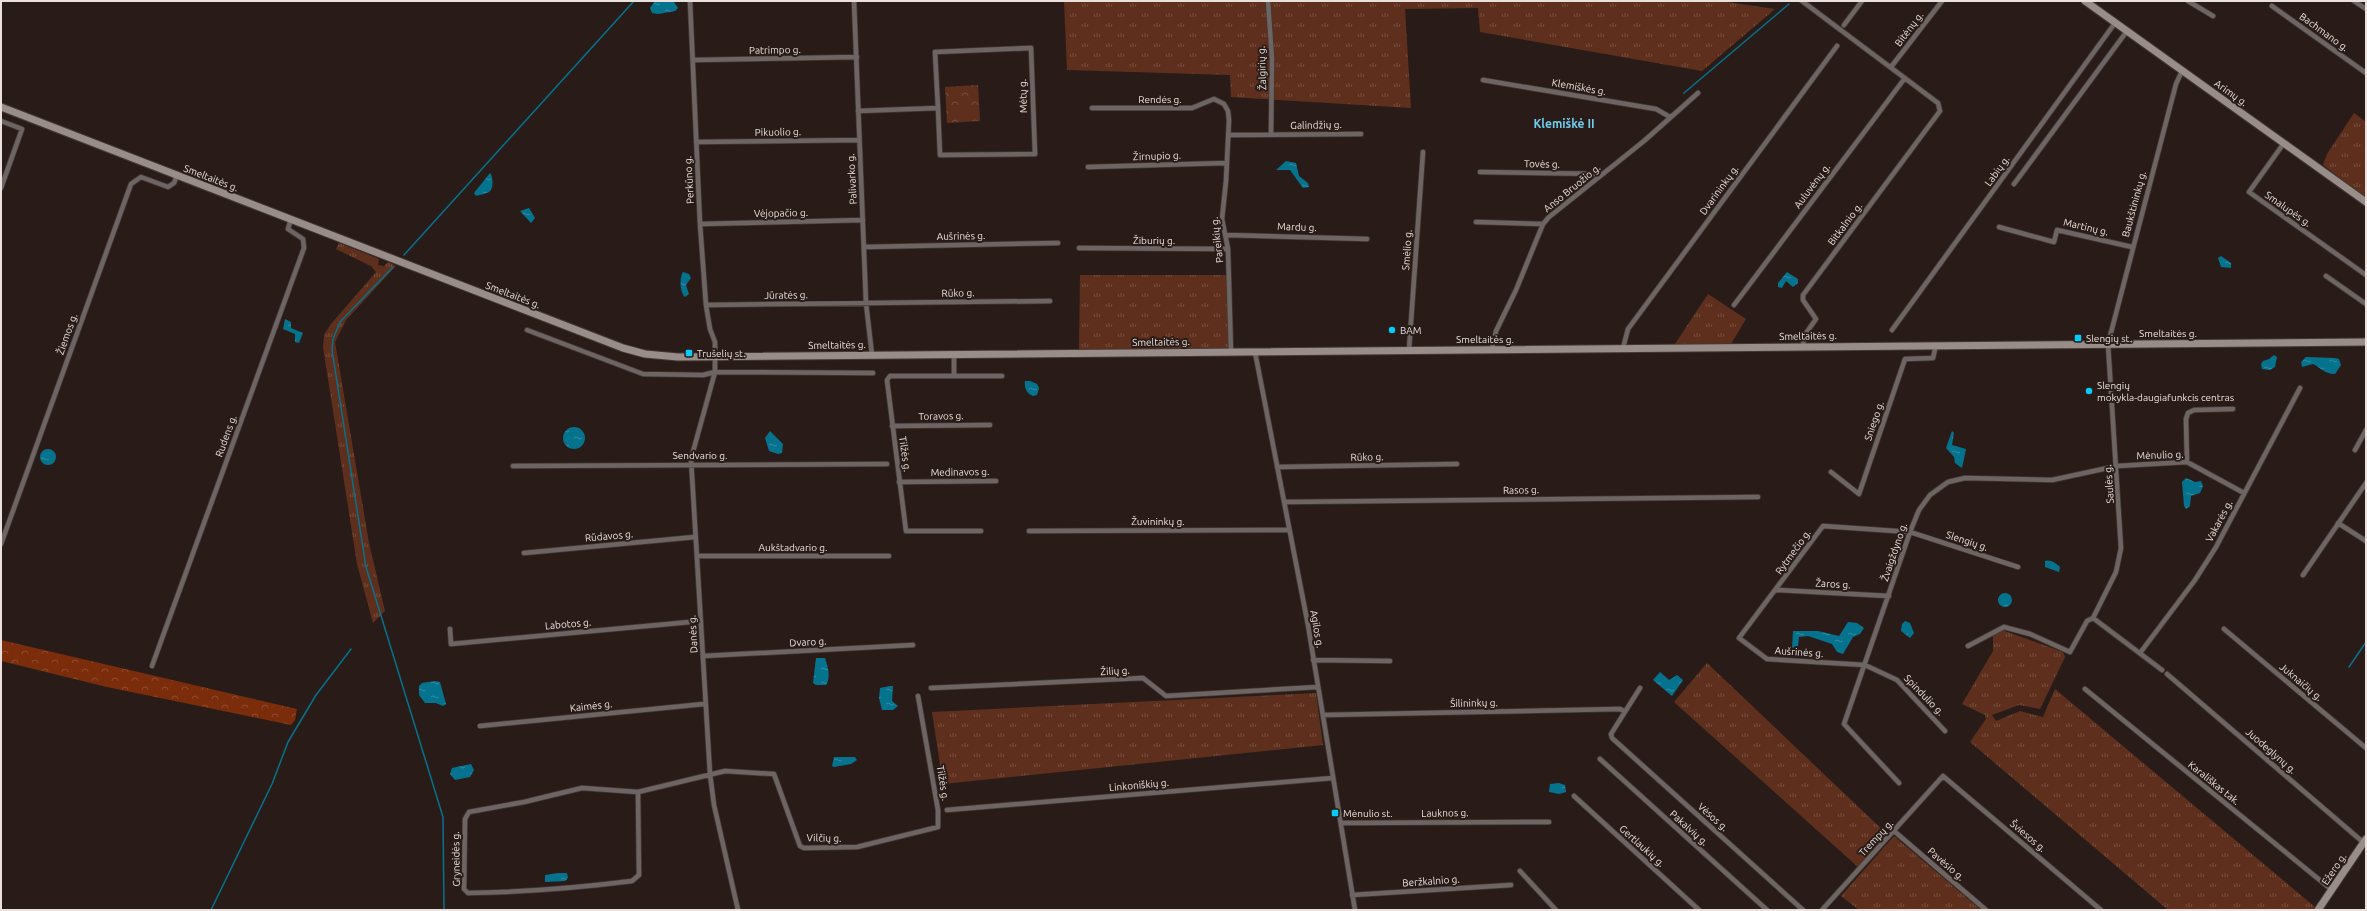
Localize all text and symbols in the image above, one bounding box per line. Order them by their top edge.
street label: Bitėnų g. [1893,10,1925,48]
street label: Bachmano g. [2297,11,2351,53]
street label: Patrimpo g. [749,44,801,56]
street label: Žalgirių g. [1255,46,1268,90]
street label: Klemiškės g. [1551,77,1607,97]
street label: Arimų g. [2212,78,2250,108]
street label: Mėtų g. [1017,79,1029,113]
street label: Rendės g. [1138,94,1182,105]
district label: Klemiškė II [1533,117,1595,130]
street label: Galindžių g. [1290,119,1342,131]
street label: Pikuolio g. [755,126,801,138]
street label: Žirnupio g. [1133,149,1181,162]
street label: Palivarko g. [845,153,859,205]
street label: Labių g. [1982,154,2012,188]
street label: Perkūno g. [682,156,696,204]
street label: Tovės g. [1524,158,1560,170]
street label: Anso Bruožio g. [1541,162,1603,214]
street label: Auluvėnų g. [1792,162,1832,210]
street label: Smeltaitės g. [182,163,240,193]
street label: Dvarininkų g. [1697,163,1741,217]
street label: Baukštininkų g. [2120,170,2148,238]
street label: Smalupės g. [2263,189,2313,229]
street label: Bitkalnio g. [1826,201,1864,247]
street label: Vėjopačio g. [754,207,808,219]
street label: Pareikių g. [1209,216,1225,264]
street label: Martinų g. [2062,216,2110,238]
street label: Mardu g. [1277,221,1317,233]
street label: Smėlio g. [1400,229,1414,271]
street label: Aušrinės g. [936,230,986,242]
street label: Žiburių g. [1133,234,1175,246]
street label: Smeltaitės g. [484,280,542,310]
street label: Rūko g. [941,287,975,299]
street label: Jūratės g. [764,289,808,301]
street label: Žiemos g. [54,312,80,356]
marker: BAM [1387,325,1397,335]
place label: BAM [1400,325,1422,336]
street label: Smeltaitės g. [2139,328,2197,339]
street label: Smeltaitės g. [1779,330,1837,342]
marker: Slengių st. [2073,333,2083,343]
place label: Slengių st. [2086,333,2132,344]
street label: Smeltaitės g. [1456,334,1514,345]
street label: Smeltaitės g. [1132,336,1190,348]
street label: Smeltaitės g. [808,339,866,351]
marker: Trušelių st. [684,348,694,358]
place label: Trušelių st. [697,348,745,359]
place label: Slengių mokykla-daugiafunkcis centras [2097,380,2234,403]
marker: Slengių mokykla-daugiafunkcis centras [2084,386,2094,396]
street label: Sniego g. [1862,400,1886,442]
street label: Toravos g. [918,410,964,422]
street label: Rudens g. [213,414,239,458]
street label: Tilžės g. [897,436,913,472]
street label: Mėnulio g. [2136,449,2184,461]
street label: Sendvario g. [673,450,727,461]
street label: Rūko g. [1350,451,1384,463]
street label: Saulės g. [2102,464,2116,504]
street label: Medinavos g. [930,466,990,478]
street label: Rasos g. [1503,484,1539,496]
street label: Vakarės g. [2203,498,2235,544]
street label: Žuvininkų g. [1131,515,1185,527]
street label: Žvaigždyno g. [1878,521,1909,583]
street label: Rytmečio g. [1773,527,1813,577]
street label: Rūdavos g. [584,528,634,544]
street label: Slengių g. [1945,529,1989,553]
street label: Aukštadvario g. [758,542,828,553]
street label: Žaros g. [1815,577,1851,590]
street label: Agilos g. [1308,609,1326,649]
street label: Danės g. [687,615,699,653]
street label: Labotos g. [544,616,592,632]
street label: Dvaro g. [789,636,827,648]
street label: Aušrinės g. [1774,645,1824,659]
street label: Juknaičių g. [2277,661,2325,703]
street label: Žilių g. [1100,664,1130,677]
street label: Spindulio g. [1902,672,1946,718]
street label: Šilininkų g. [1450,696,1498,709]
street label: Kaimės g. [569,698,613,714]
street label: Juodeglynų g. [2244,726,2298,776]
street label: Karališkas tak. [2186,759,2242,807]
street label: Tilžės g. [935,764,951,802]
street label: Linkoniškių g. [1109,777,1169,793]
street label: Vėsos g. [1696,801,1730,833]
street label: Lauknos g. [1421,807,1469,819]
marker: Mėnulio st. [1330,808,1340,818]
place label: Mėnulio st. [1343,808,1393,819]
street label: Pakalvių g. [1668,808,1710,848]
street label: Šviesos g. [2008,817,2049,854]
street label: Trempų g. [1857,818,1895,858]
street label: Gertlaukių g. [1617,823,1667,869]
street label: Gryneidės g. [450,831,462,887]
street label: Vilčių g. [806,832,842,844]
street label: Pavėsio g. [1926,845,1966,883]
street label: Ežero g. [2319,851,2349,887]
street label: Beržkalnio g. [1402,874,1460,888]

